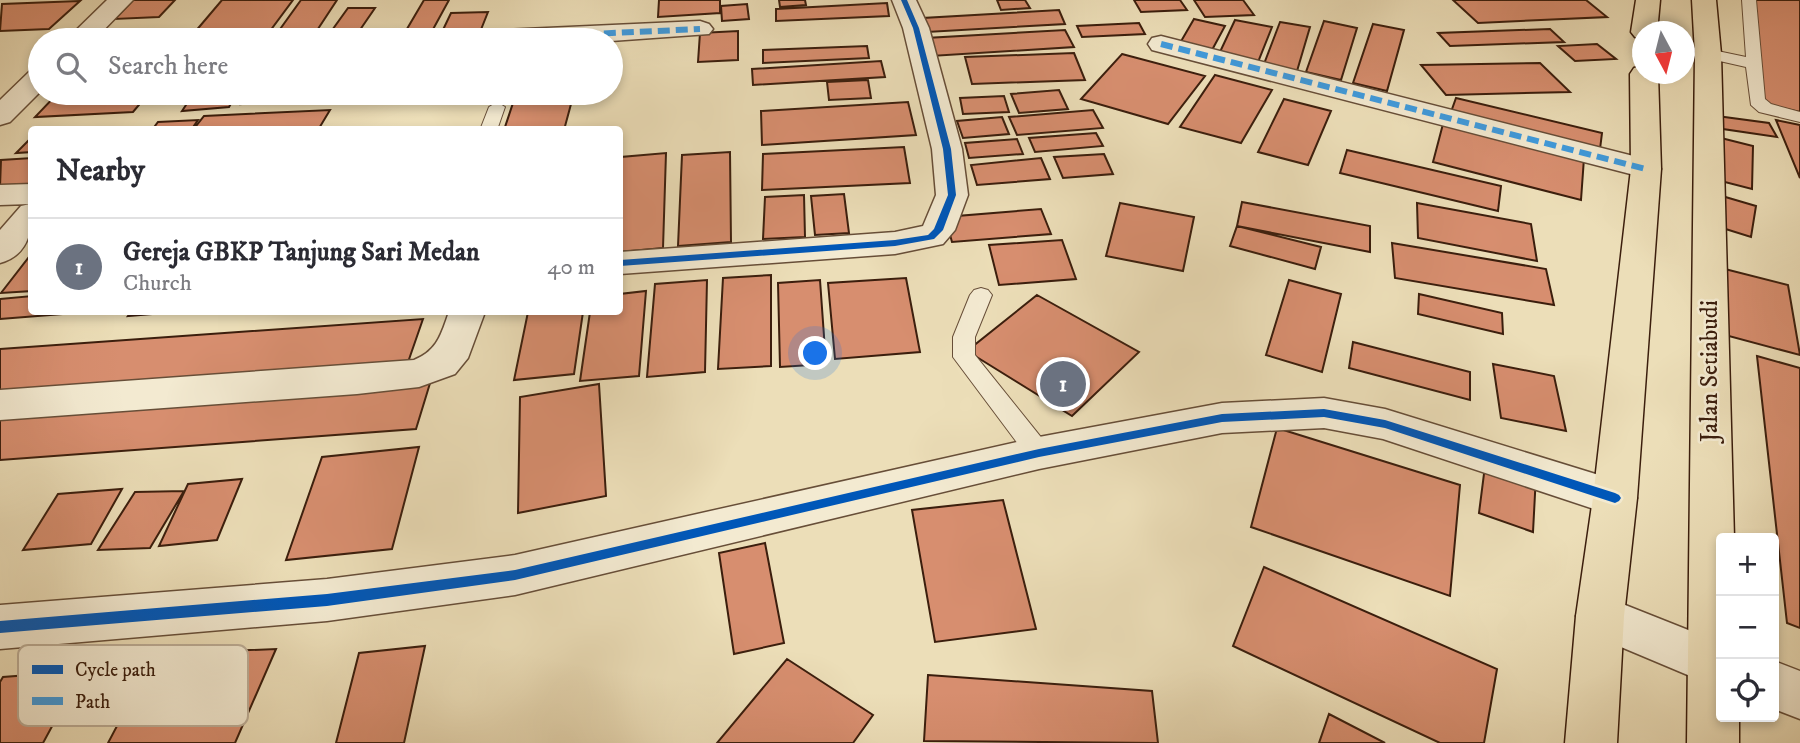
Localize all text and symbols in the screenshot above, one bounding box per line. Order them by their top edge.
north arrow [1632,21,1695,84]
search box [28,28,623,105]
icon: search [52,48,90,86]
text: Search here [108,50,228,83]
text: Nearby [56,153,145,190]
text: Gereja GBKP Tanjung Sari Medan [123,236,480,269]
text: 1 [75,253,83,282]
text: 40 m [547,253,595,282]
text: Church [123,269,192,298]
street label: Jalan Setiabudi [1695,300,1725,444]
your location [798,336,832,370]
pin: 1 [1040,358,1086,410]
map controls [1716,533,1779,722]
button: + [1716,533,1779,596]
button: − [1716,596,1779,659]
legend [18,645,248,726]
text: Cycle path [75,659,156,682]
button: locate [1716,659,1779,722]
text: Path [75,691,110,714]

